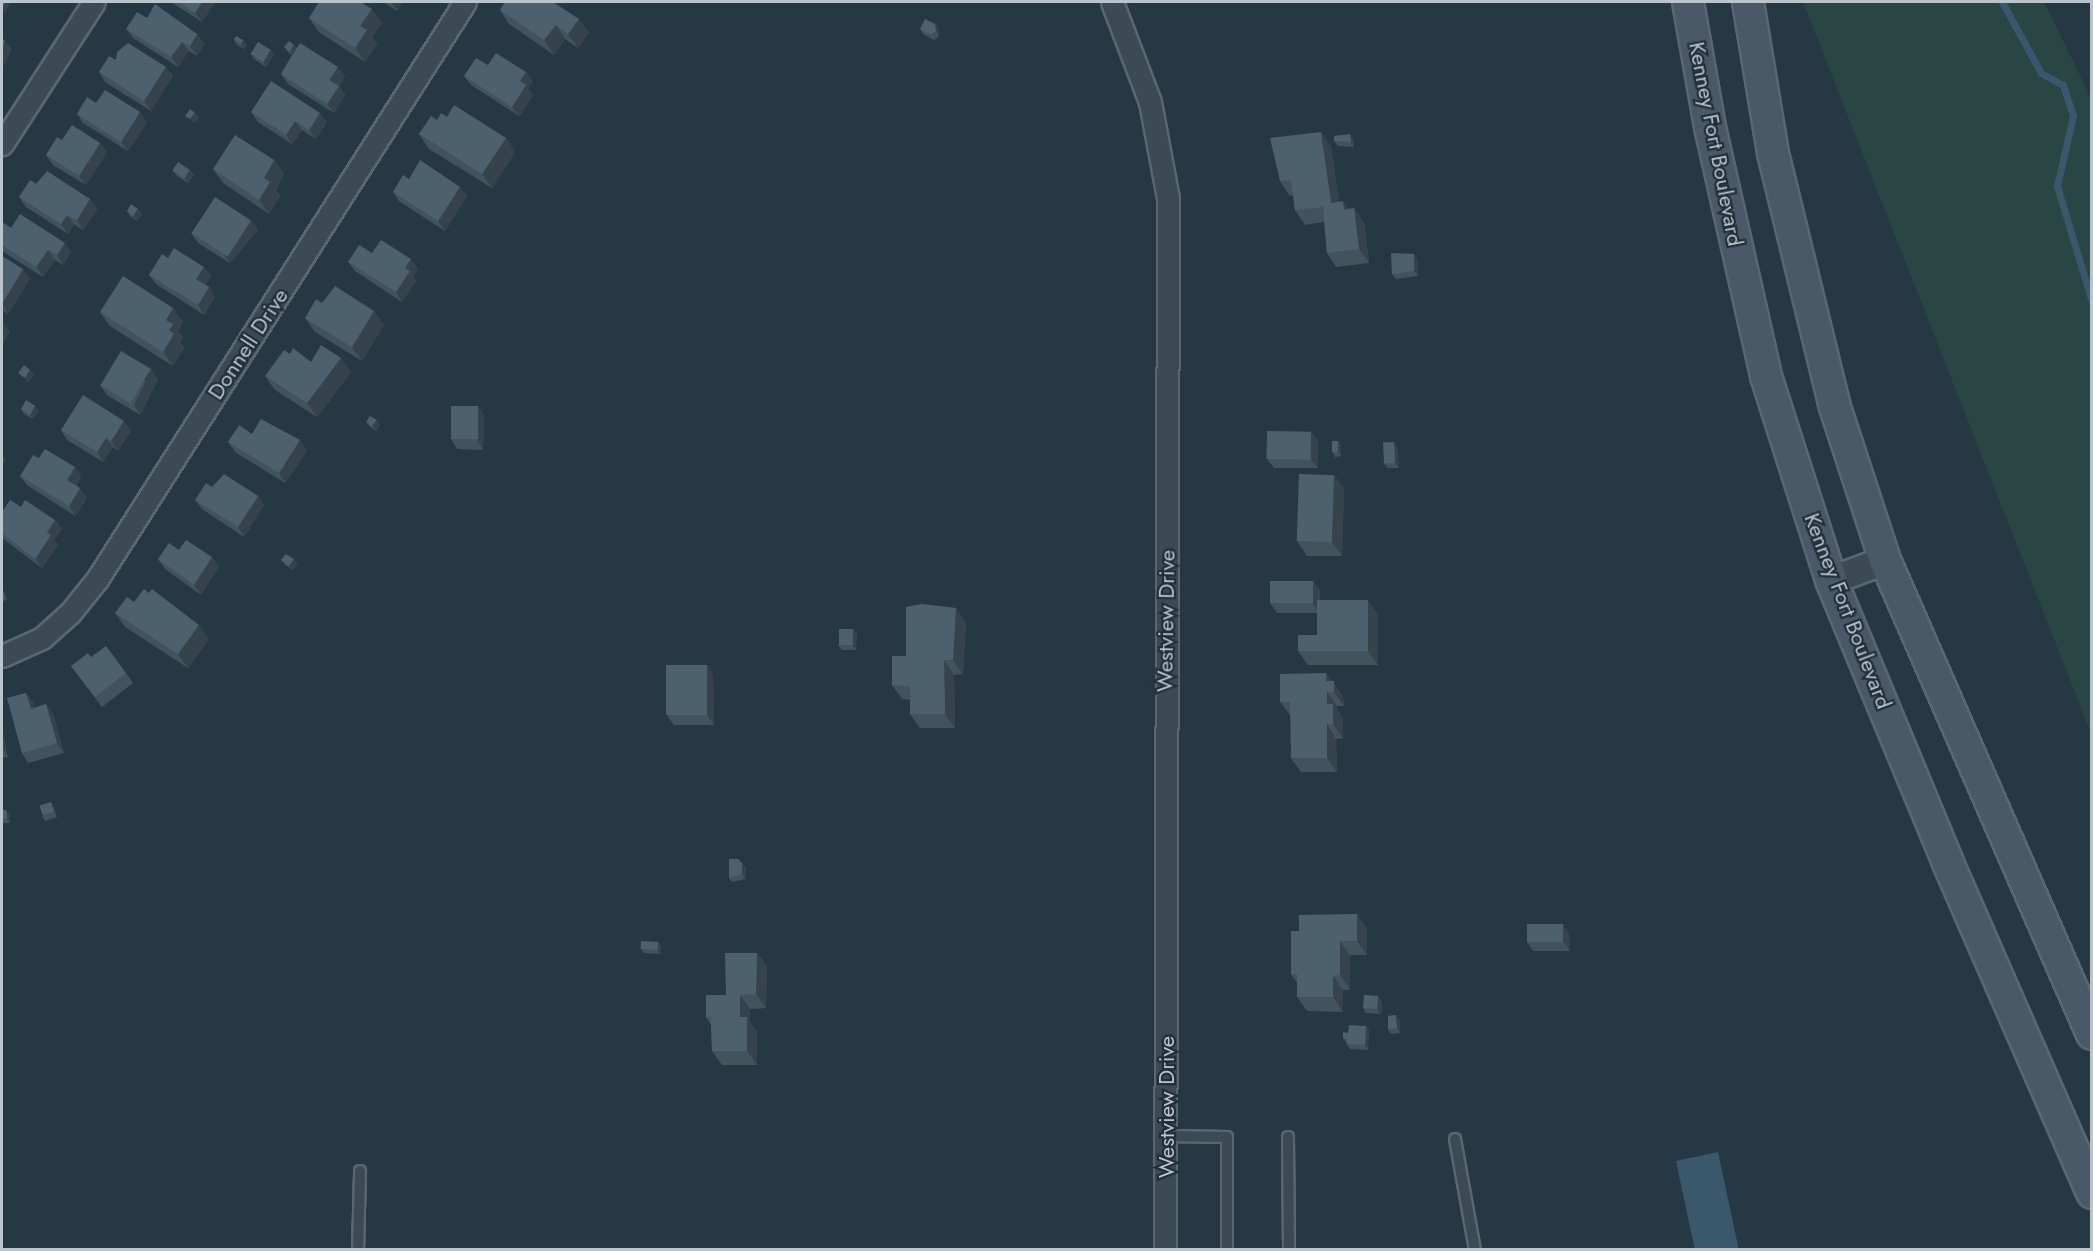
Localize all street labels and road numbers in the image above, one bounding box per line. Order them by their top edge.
street label: Kenney Fort Boulevard [1683,40,1749,248]
street label: Donnell Drive [202,284,294,404]
street label: Kenney Fort Boulevard [1798,509,1898,713]
street label: Westview Drive [1152,550,1180,692]
street label: Westview Drive [1154,1036,1180,1178]

